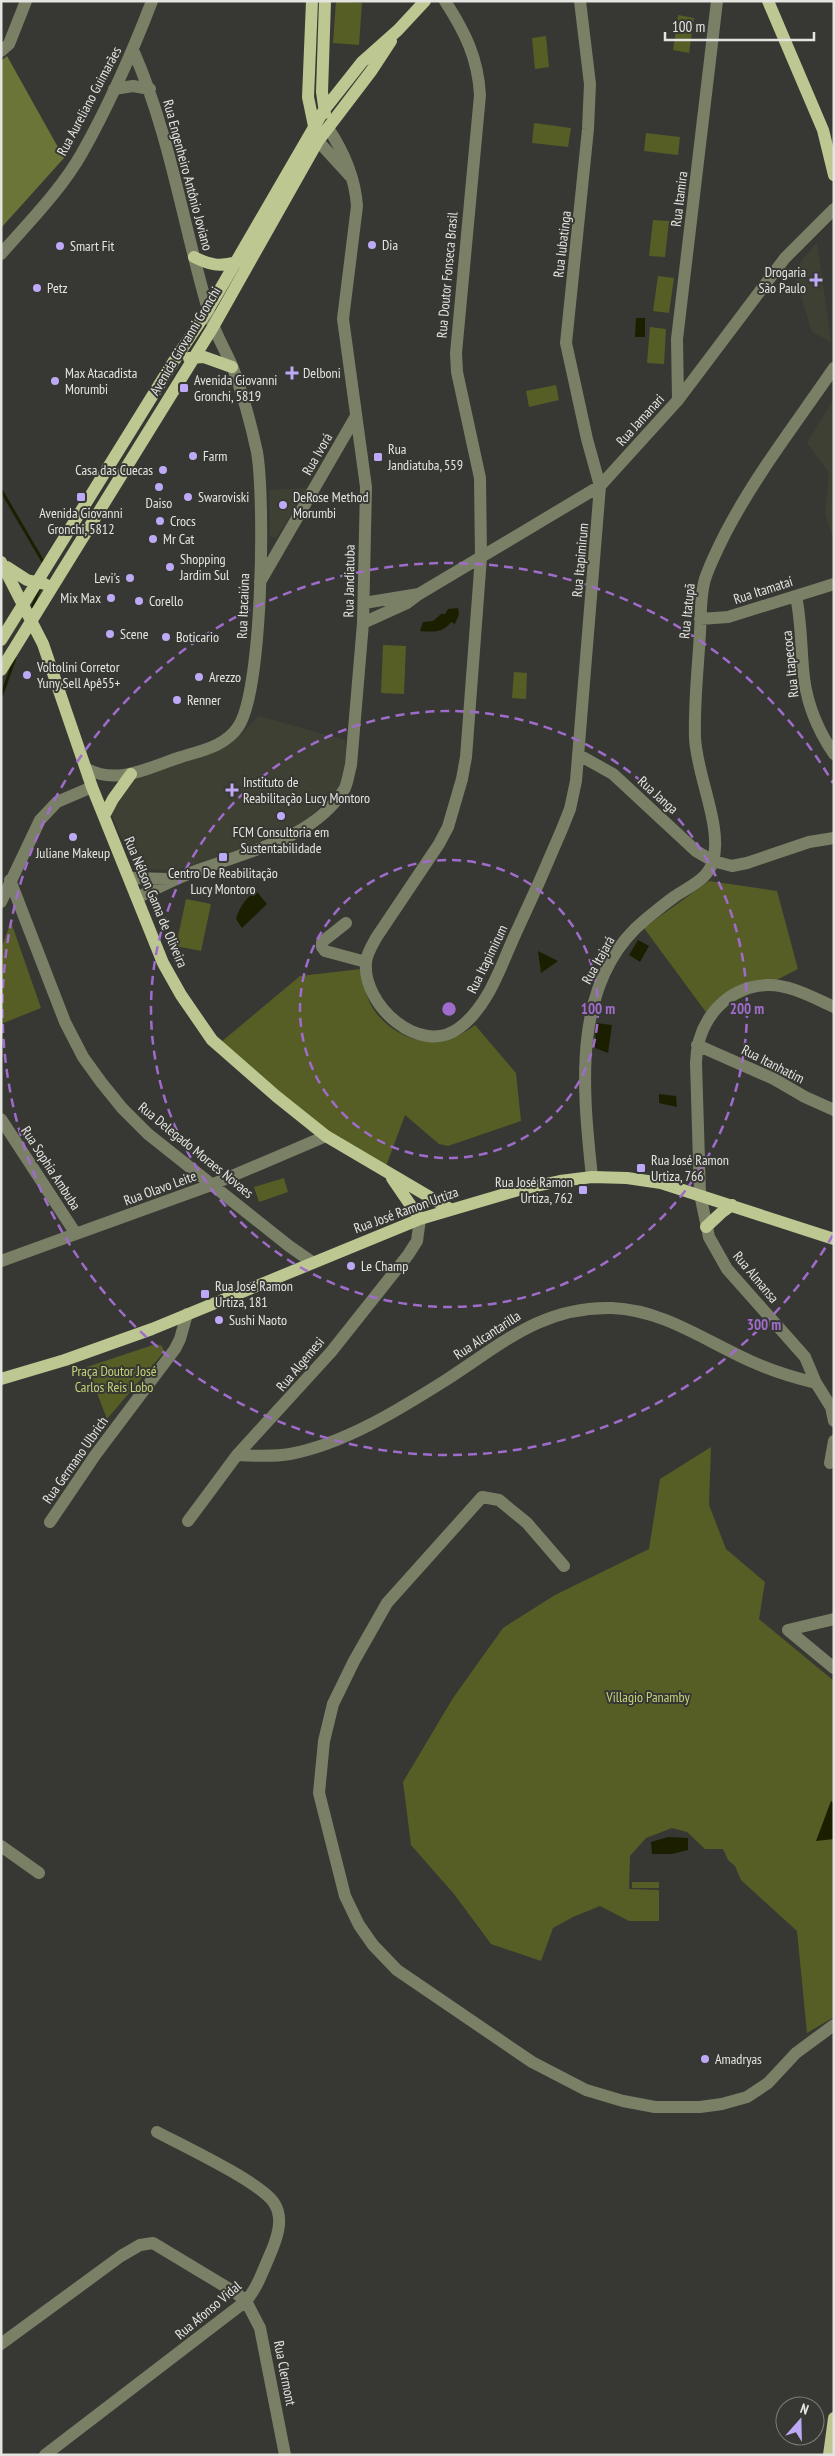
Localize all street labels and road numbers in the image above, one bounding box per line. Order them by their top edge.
street label: Rua Aureliano Guimarães [53,43,125,159]
street label: Rua Engenheiro Antônio Joviano [159,98,217,252]
street label: Rua Itamira [667,170,691,228]
street label: Rua Iubatinga [549,210,575,278]
street label: Rua Doutor Fonseca Brasil [433,211,462,339]
street label: Avenida Giovanni Gronchi [145,283,225,399]
street label: Rua Jamanari [612,390,668,450]
street label: Rua Ivorá [298,430,336,478]
street label: Rua Itapimirum [568,522,592,598]
street label: Rua Jandiatuba [339,544,359,618]
street label: Rua Itamataí [731,572,795,608]
street label: Rua Itacaiúna [233,573,253,639]
street label: Rua Itatupã [675,582,699,640]
street label: Rua Itapecoca [778,630,802,698]
street label: Rua Janga [634,772,682,818]
street label: Rua Nélson Gama de Oliveira [120,834,192,970]
street label: Rua Itapimirum [463,922,511,996]
street label: Rua Itajará [577,933,619,987]
street label: Rua Itanhatim [739,1041,807,1087]
street label: Rua Delegado Moraes Novaes [135,1098,257,1202]
street label: Rua Sophia Ambuba [17,1123,85,1213]
street label: Rua Olavo Leite [121,1166,199,1209]
street label: Rua José Ramon Urtiza [351,1183,461,1237]
street label: Rua Almansa [729,1247,783,1307]
street label: Rua Alcantarilla [450,1307,524,1363]
street label: Rua Algemesi [272,1333,328,1395]
street label: Rua Germano Ulbrich [38,1413,112,1507]
street label: Rua Afonso Vidal [171,2277,245,2343]
street label: Rua Clermont [270,2339,300,2407]

